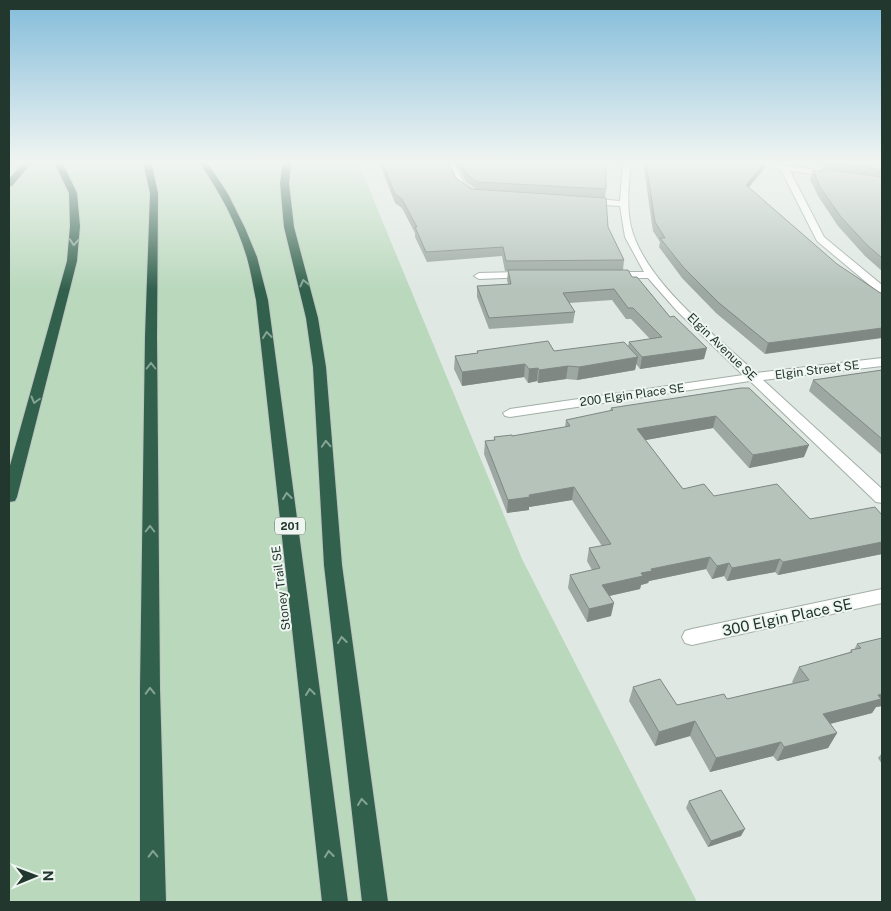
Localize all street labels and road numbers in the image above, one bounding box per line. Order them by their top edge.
street label: Elgin Avenue SE [684,310,760,384]
street label: Elgin Street SE [774,358,860,382]
street label: 200 Elgin Place SE [579,381,685,409]
road number: 201 [275,518,305,534]
street label: Stoney Trail SE [269,545,293,631]
street label: 300 Elgin Place SE [721,595,853,639]

